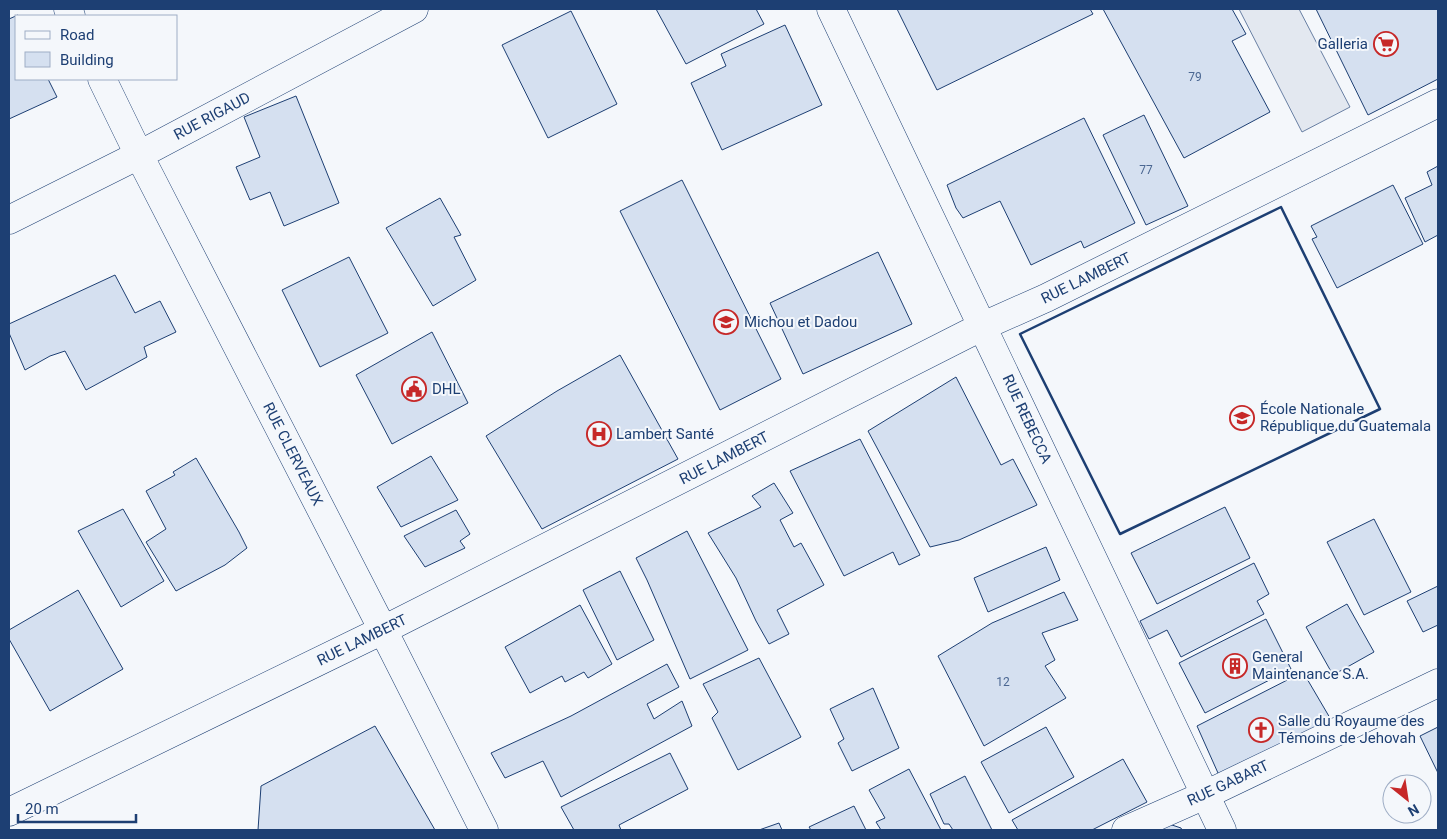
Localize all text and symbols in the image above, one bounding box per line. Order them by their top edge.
legend [15,15,178,80]
text: Road [60,26,94,44]
supermarket icon: Galleria [1373,31,1399,57]
place label: Galleria [1317,35,1368,53]
text: Building [60,51,114,69]
house number: 79 [1188,70,1202,84]
street label: RUE RIGAUD [171,88,253,144]
house number: 77 [1139,163,1153,177]
street label: RUE LAMBERT [1038,248,1134,308]
school or university icon: Michou et Dadou [713,309,739,335]
place label: Michou et Dadou [744,313,857,331]
street label: RUE REBECCA [999,372,1056,467]
public building icon: DHL [401,376,427,402]
place label: DHL [432,380,461,398]
street label: RUE CLERVEAUX [259,399,327,509]
place label: École Nationale République du Guatemala [1260,400,1431,435]
school or university icon: École Nationale République du Guatemala [1229,405,1255,431]
hospital icon: Lambert Santé [586,421,612,447]
place label: Lambert Santé [616,425,714,443]
street label: RUE LAMBERT [676,428,772,488]
street label: RUE LAMBERT [314,610,410,670]
place label: General Maintenance S.A. [1252,648,1369,683]
building icon: General Maintenance S.A. [1222,653,1248,679]
house number: 12 [996,675,1010,689]
place label: Salle du Royaume des Témoins de Jehovah [1278,712,1425,747]
church icon: Salle du Royaume des Témoins de Jehovah [1248,717,1274,743]
street label: RUE GABART [1184,756,1272,810]
north arrow [1382,774,1432,824]
scale bar [18,792,135,824]
text: 20 m [25,800,59,818]
text: N [1405,801,1422,820]

